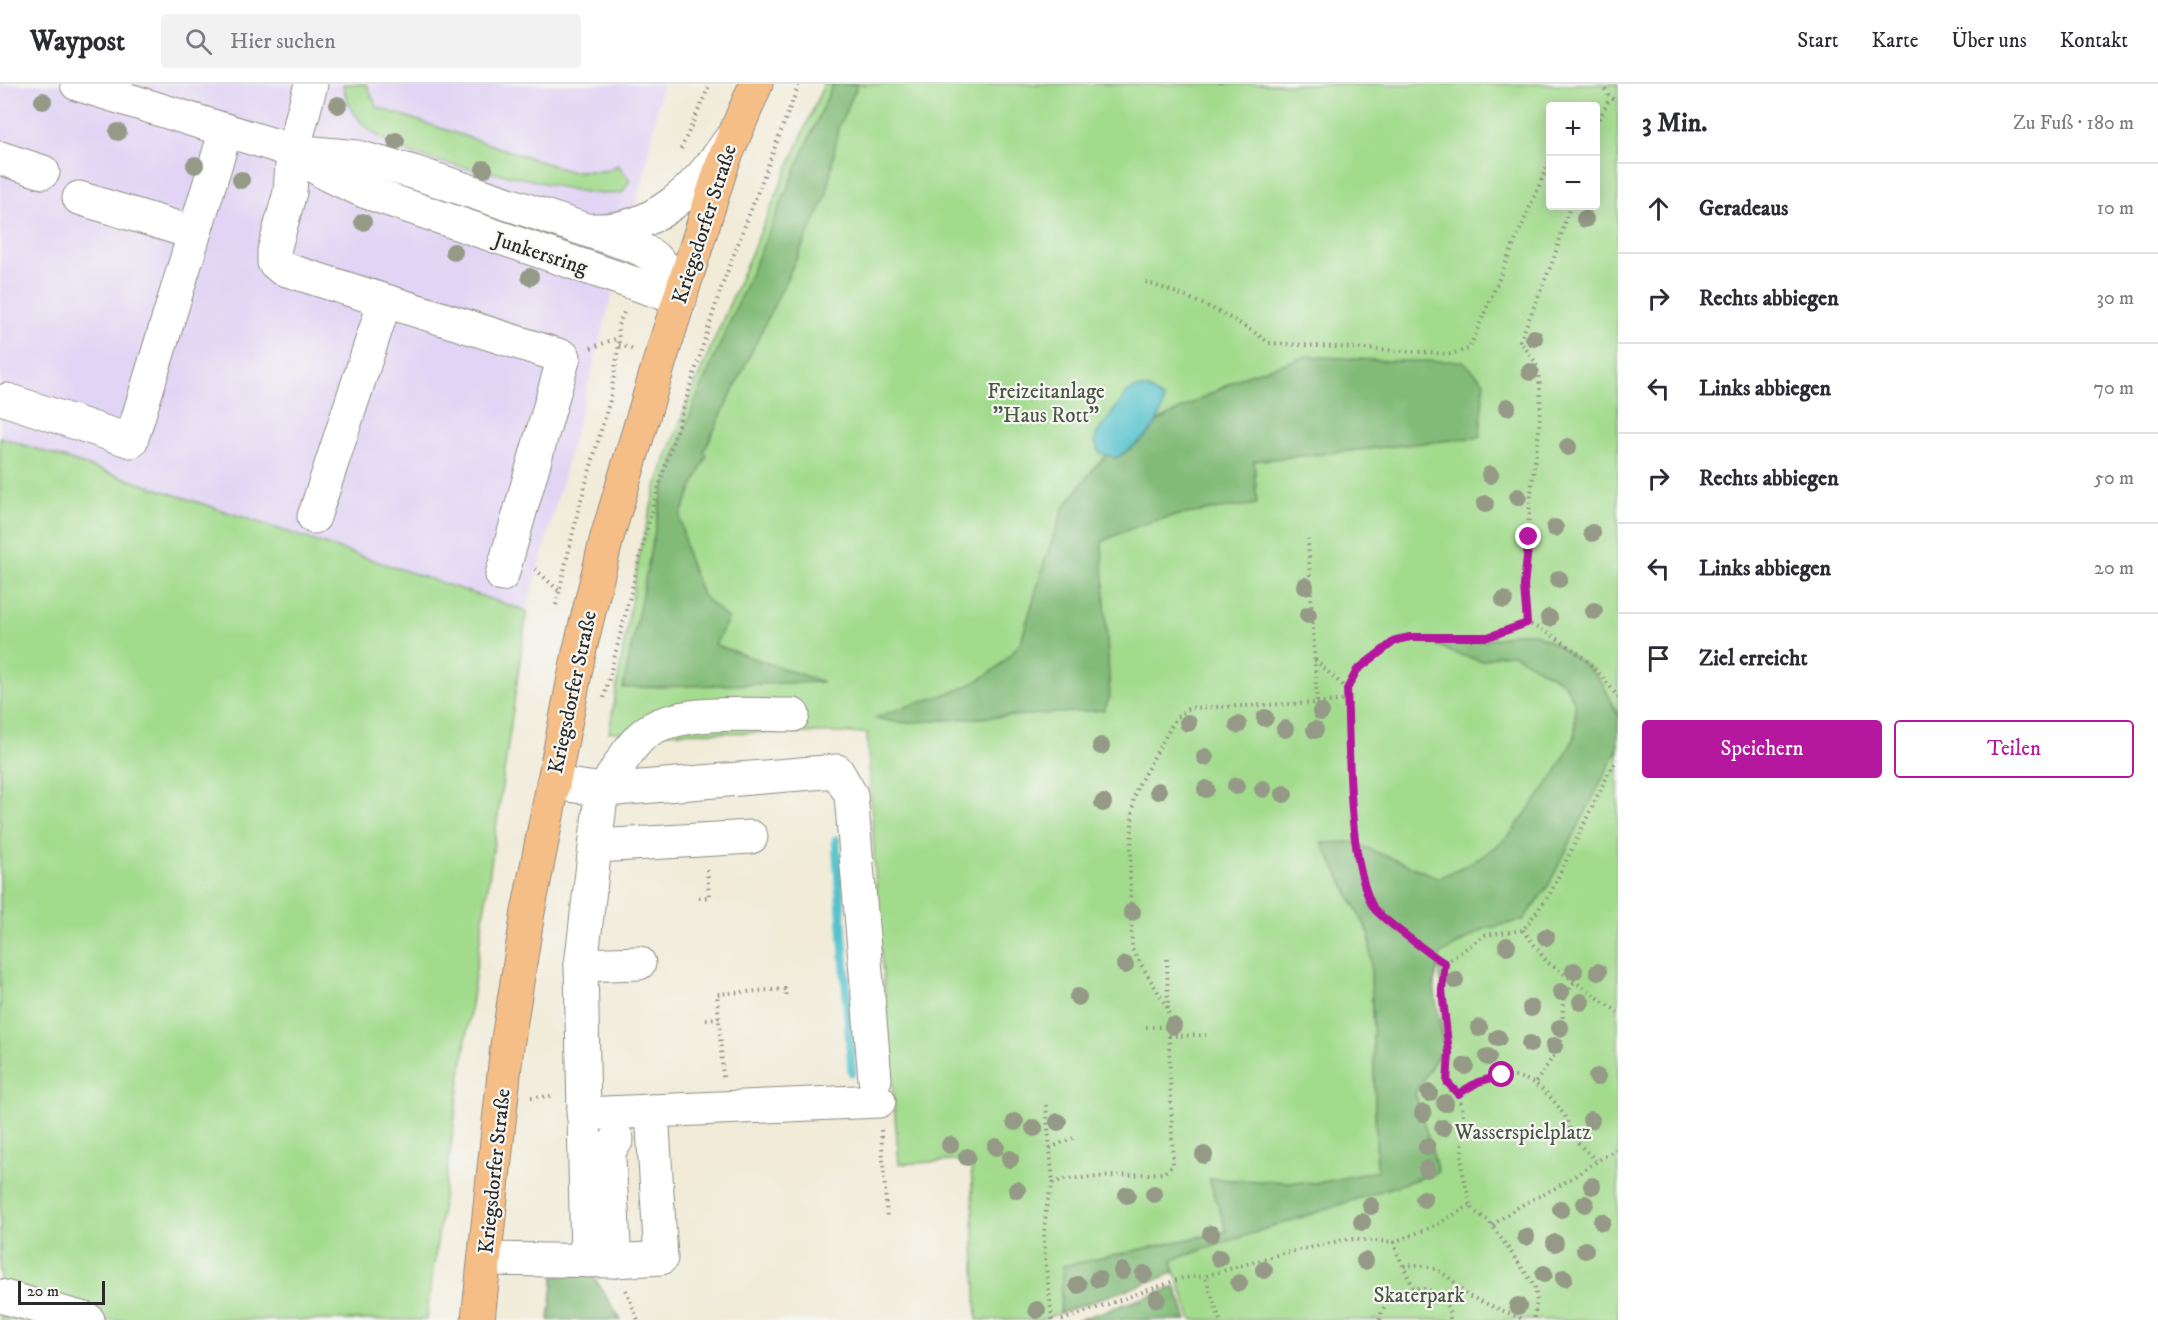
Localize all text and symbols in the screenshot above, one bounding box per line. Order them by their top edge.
search box [161,14,581,68]
text: Waypost [30,24,125,59]
icon: search [182,25,215,58]
text: Hier suchen [230,28,336,55]
text: Start [1797,28,1839,54]
text: Karte [1872,28,1918,54]
text: Über uns [1951,28,2027,54]
text: Kontakt [2060,28,2128,54]
map controls [1546,102,1600,210]
button: + [1546,102,1600,156]
text: 3 Min. [1642,107,1707,140]
text: Zu Fuß · 180 m [2013,111,2134,136]
street label: Kriegsdorfer Straße [667,141,743,307]
button: − [1546,156,1600,210]
icon: ahead [1642,192,1675,225]
text: Geradeaus [1699,195,1788,222]
text: 10 m [2097,196,2134,221]
street label: Junkersring [489,226,592,282]
icon: right [1642,282,1675,315]
text: Rechts abbiegen [1699,285,1839,312]
text: 30 m [2096,286,2134,311]
icon: left [1642,372,1675,405]
text: Links abbiegen [1699,375,1831,402]
text: 70 m [2093,376,2134,401]
park label: Freizeitanlage "Haus Rott" [987,379,1105,429]
icon: right [1642,462,1675,495]
text: Rechts abbiegen [1699,465,1839,492]
text: 50 m [2094,466,2134,491]
route end [1515,523,1541,549]
icon: left [1642,552,1675,585]
text: Links abbiegen [1699,555,1831,582]
text: 20 m [2094,556,2134,581]
street label: Kriegsdorfer Straße [543,608,603,776]
icon: arrive [1642,642,1675,675]
text: Ziel erreicht [1699,645,1807,672]
button: Speichern [1642,720,1882,778]
button: Teilen [1894,720,2134,778]
route start [1488,1061,1514,1087]
street label: Kriegsdorfer Straße [473,1087,517,1255]
park label: Wasserspielplatz [1454,1120,1591,1146]
scale bar [18,1278,105,1306]
text: 20 m [27,1281,59,1301]
park label: Skaterpark [1373,1283,1465,1309]

